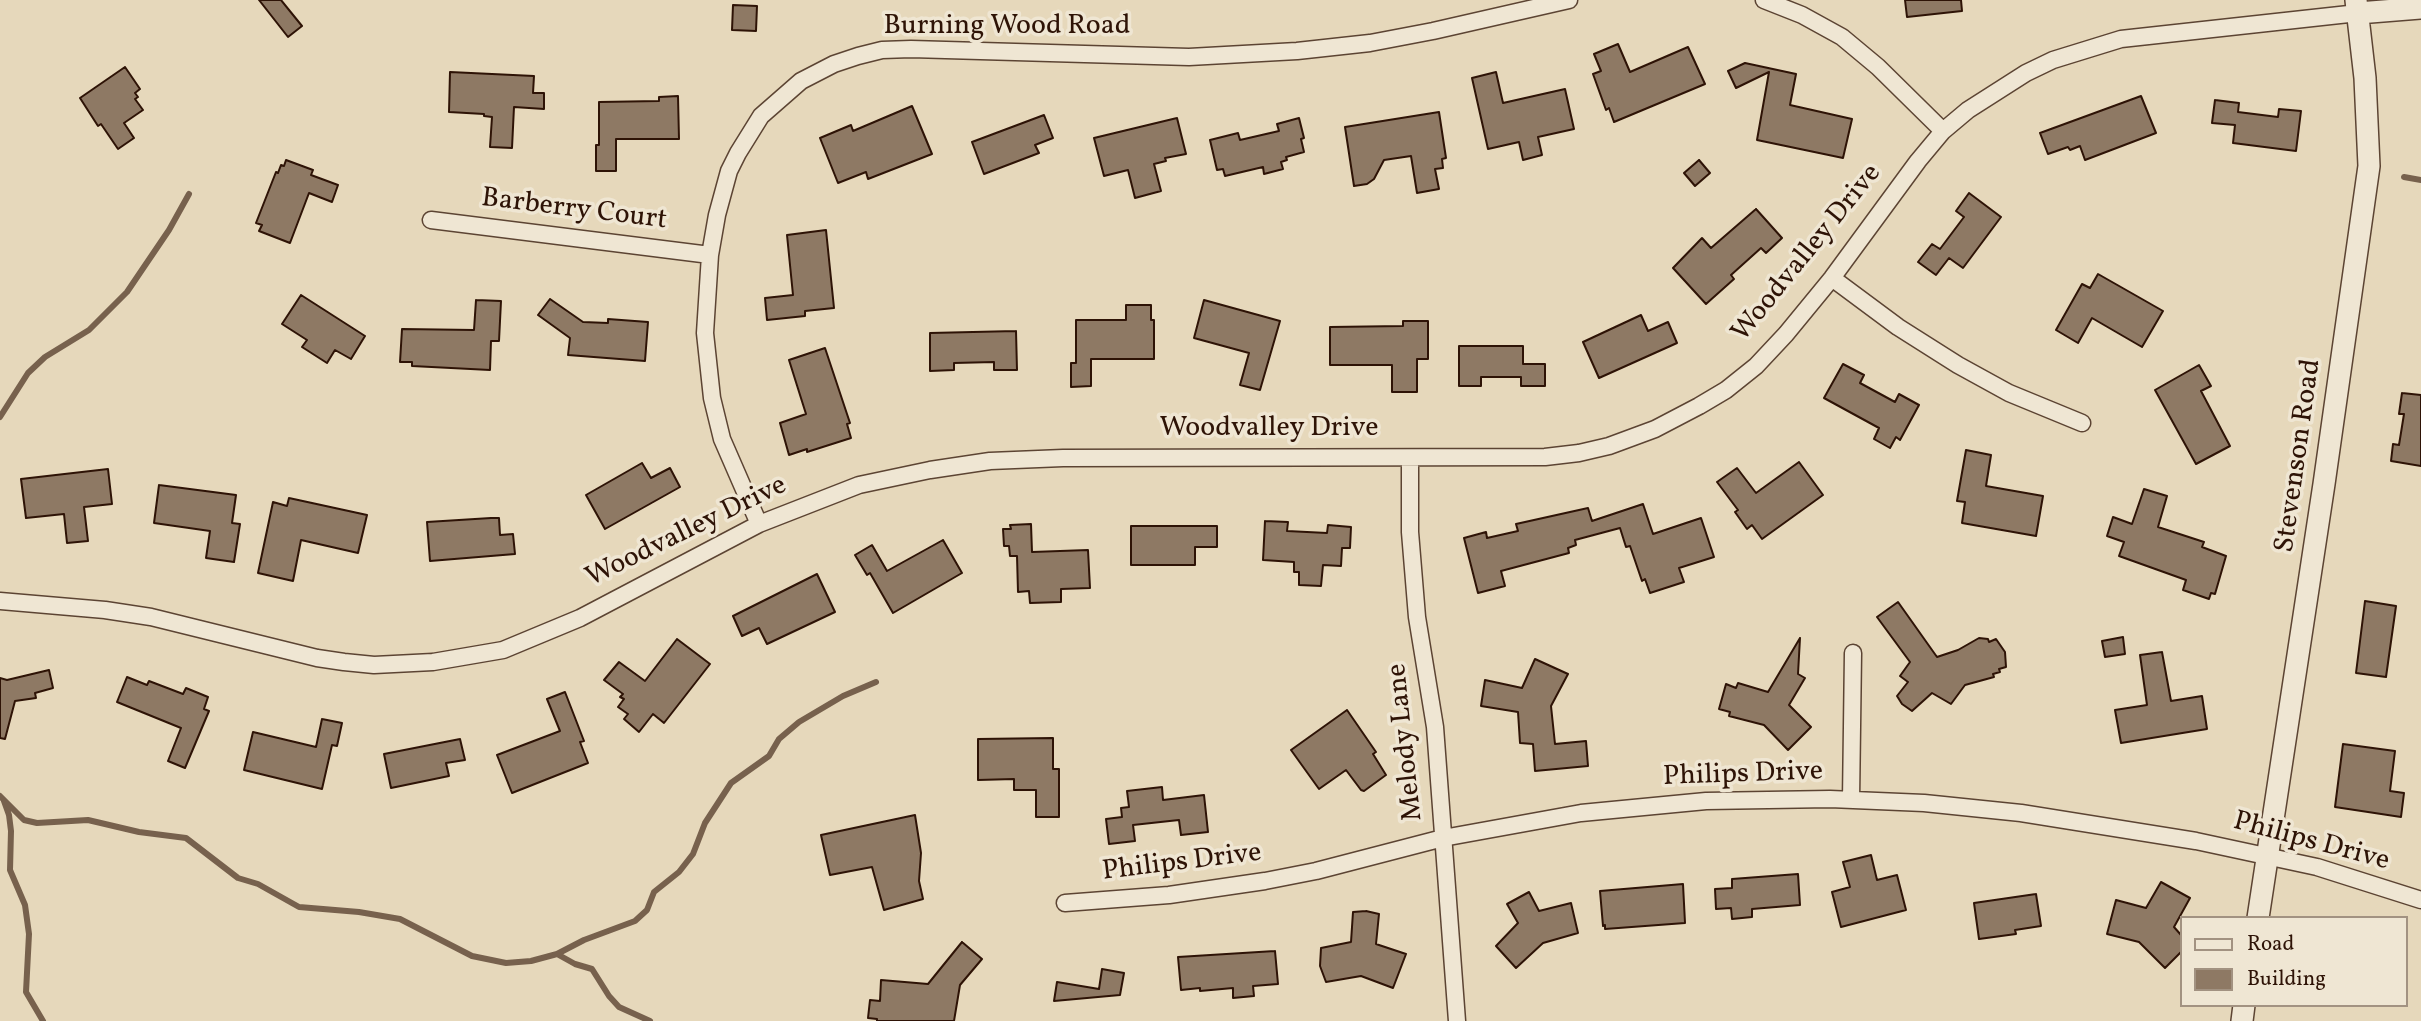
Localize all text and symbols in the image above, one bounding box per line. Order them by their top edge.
street label: Burning Wood Road [884,11,1130,45]
street label: Woodvalley Drive [1726,158,1890,350]
street label: Barberry Court [479,183,669,239]
street label: Stevenson Road [2270,357,2330,555]
street label: Woodvalley Drive [1159,413,1379,447]
street label: Woodvalley Drive [581,470,793,596]
street label: Melody Lane [1382,662,1432,822]
street label: Philips Drive [1662,756,1824,796]
street label: Philips Drive [2229,806,2393,880]
street label: Philips Drive [1100,838,1264,890]
legend [2180,916,2407,1007]
text: Road [2247,930,2294,959]
text: Building [2247,965,2326,994]

